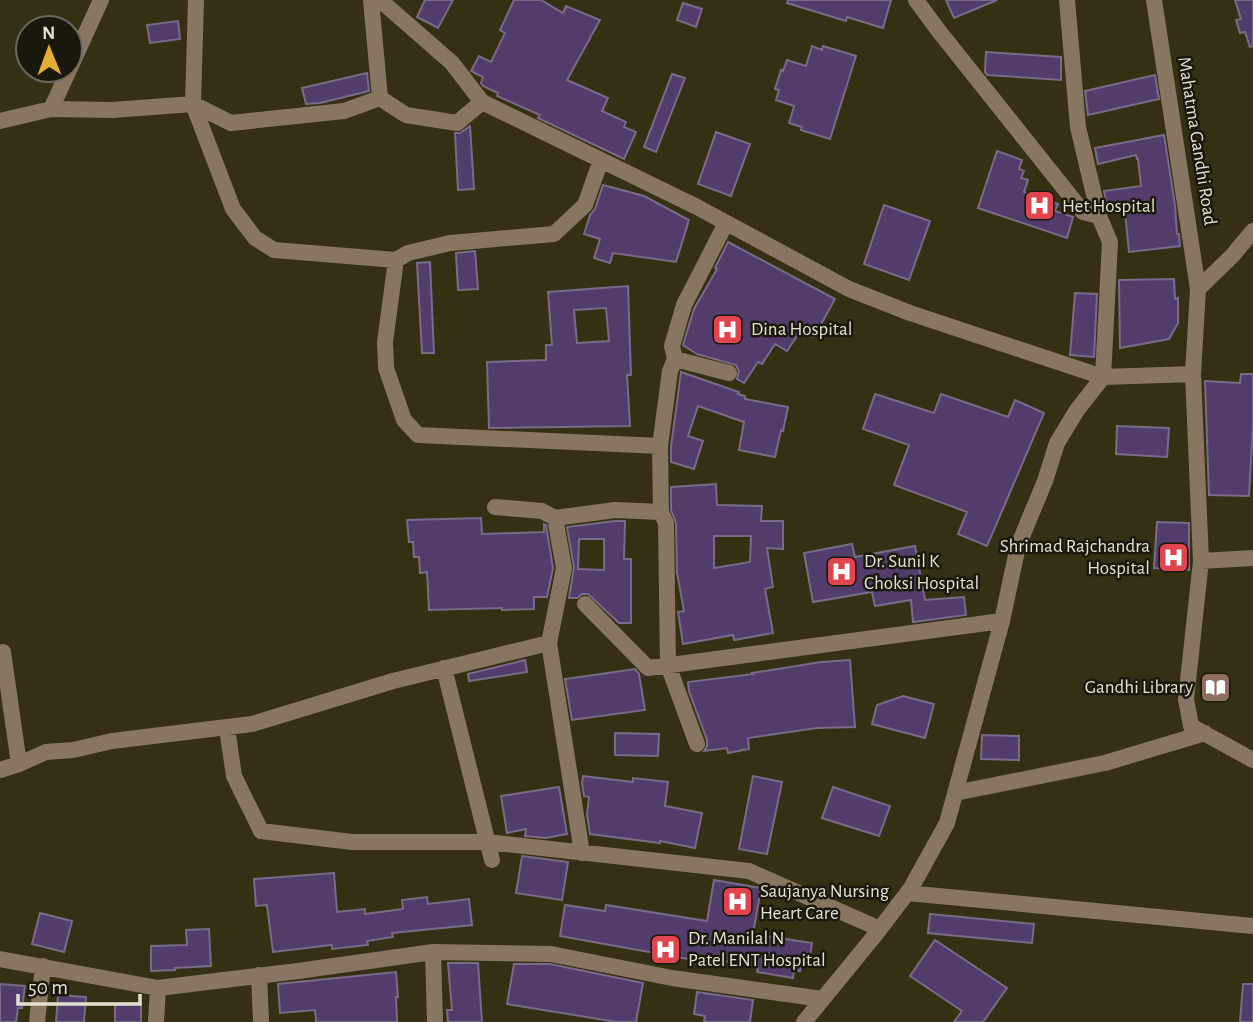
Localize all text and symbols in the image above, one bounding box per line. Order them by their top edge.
north arrow [14,14,84,84]
text: N [42,24,56,43]
street label: Mahatma Gandhi Road [1174,55,1220,227]
hospital icon: Het Hospital [1022,189,1056,223]
place label: Het Hospital [1062,197,1155,216]
hospital icon: Dina Hospital [711,312,745,346]
place label: Dina Hospital [751,320,852,339]
place label: Shrimad Rajchandra Hospital [1000,537,1150,578]
hospital icon: Shrimad Rajchandra Hospital [1156,540,1190,574]
place label: Dr. Sunil K Choksi Hospital [864,552,979,593]
hospital icon: Dr. Sunil K Choksi Hospital [824,555,858,589]
library icon: Gandhi Library [1199,670,1233,704]
place label: Gandhi Library [1085,678,1193,697]
place label: Saujanya Nursing Heart Care [760,882,890,923]
hospital icon: Saujanya Nursing Heart Care [720,885,754,919]
place label: Dr. Manilal N Patel ENT Hospital [688,929,826,970]
hospital icon: Dr. Manilal N Patel ENT Hospital [648,932,682,966]
scale bar [18,962,140,1006]
text: 50 m [28,977,68,998]

